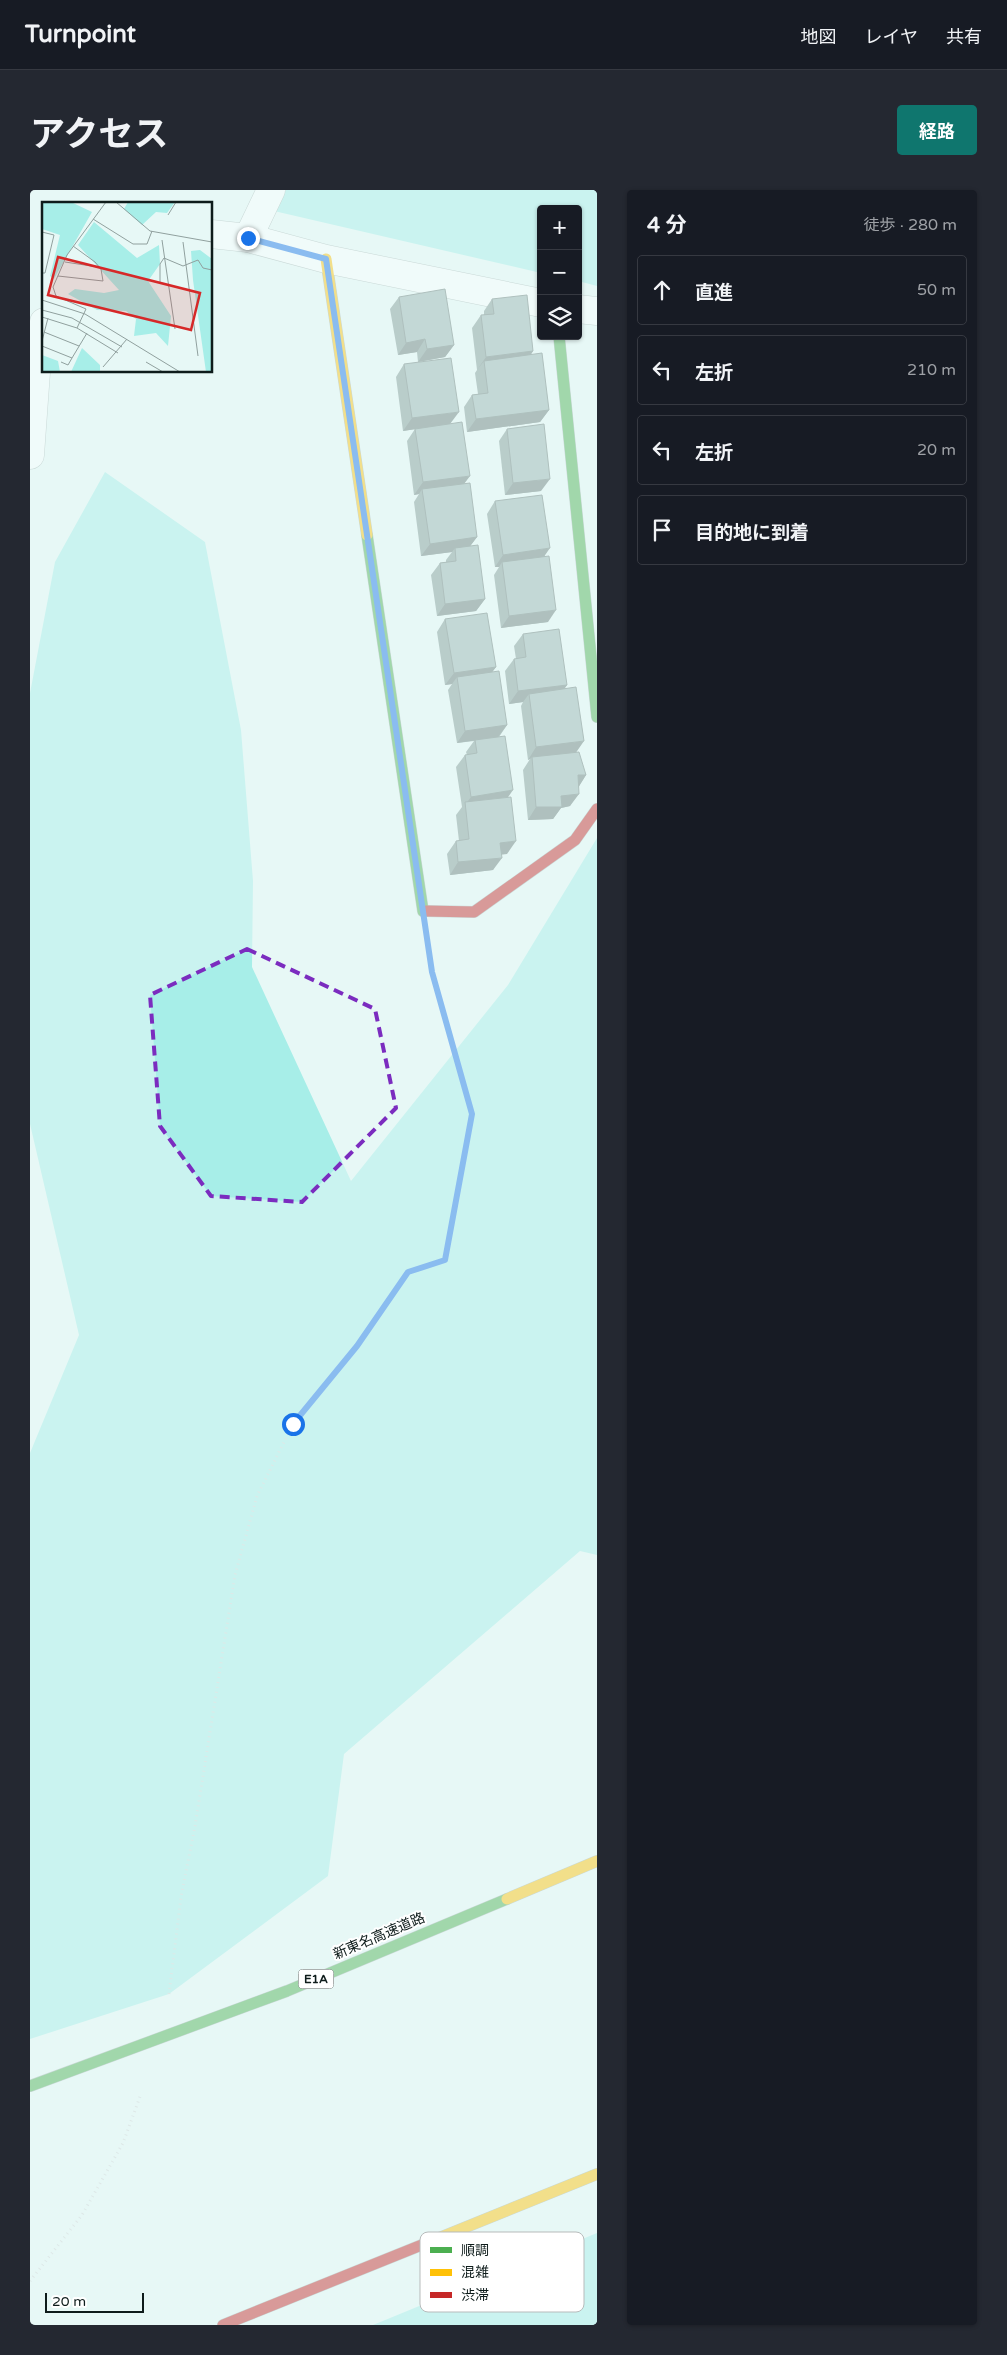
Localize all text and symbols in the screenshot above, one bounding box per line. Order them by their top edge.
text: Turnpoint [25,20,136,49]
text: 地図 [801,26,837,48]
text: レイヤ [865,26,918,48]
text: 共有 [946,26,982,48]
button: 経路 [897,105,977,155]
text: アクセス [30,114,168,156]
inset map [42,202,212,372]
map controls [537,205,582,340]
button: + [537,205,582,250]
text: 4 分 [647,213,687,238]
text: 徒歩 · 280 m [864,215,957,235]
route end [237,227,260,250]
button: − [537,250,582,295]
icon: ahead [648,276,676,304]
text: 50 m [917,280,956,300]
text: 直進 [695,282,733,304]
button: layers [537,295,582,340]
icon: left [648,356,676,384]
text: 210 m [907,360,956,380]
text: 左折 [695,362,733,384]
icon: left [648,436,676,464]
text: 20 m [917,440,956,460]
text: 左折 [695,442,733,464]
icon: arrive [648,516,676,544]
text: 目的地に到着 [695,522,809,544]
route start [282,1413,305,1436]
street label: 新東名高速道路 [331,1909,427,1963]
road number: E1A [298,1970,334,1988]
legend [420,2232,584,2312]
text: 順調 [461,2242,489,2259]
text: 混雑 [461,2264,489,2281]
text: 渋滞 [461,2287,489,2304]
scale bar [45,2290,144,2313]
text: 20 m [52,2293,86,2310]

